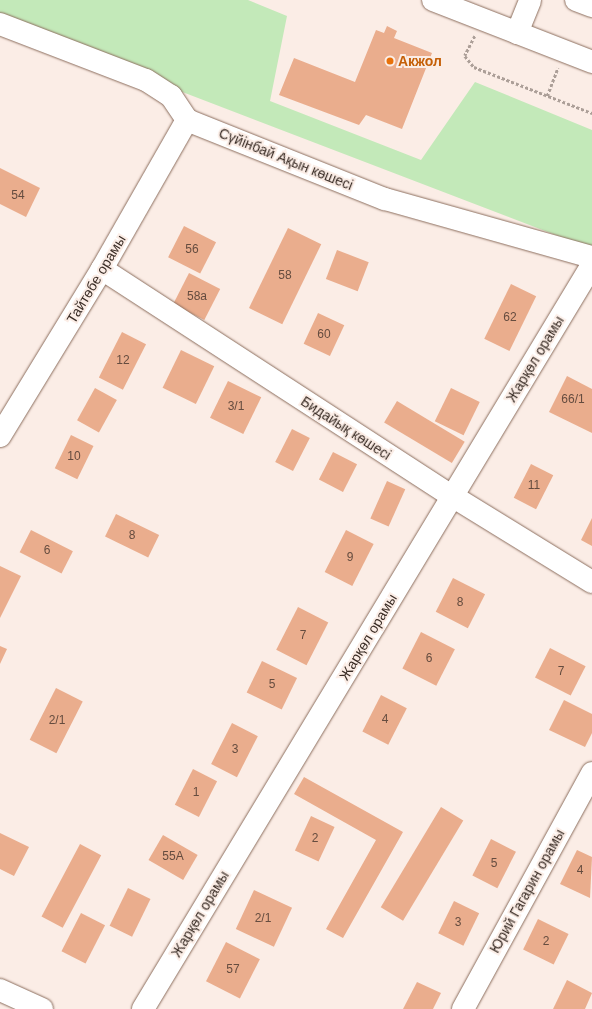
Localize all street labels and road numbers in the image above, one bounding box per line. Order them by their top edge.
street label: Сүйінбай Ақын көшесі [216,124,356,194]
street label: Тайтөбе орамы [63,232,129,326]
street label: Жарқөл орамы [503,313,567,405]
street label: Бидайық көшесі [298,393,394,463]
street label: Жарқөл орамы [336,591,400,683]
street label: Юрий Гагарин орамы [486,826,568,956]
street label: Жарқөл орамы [168,868,232,960]

